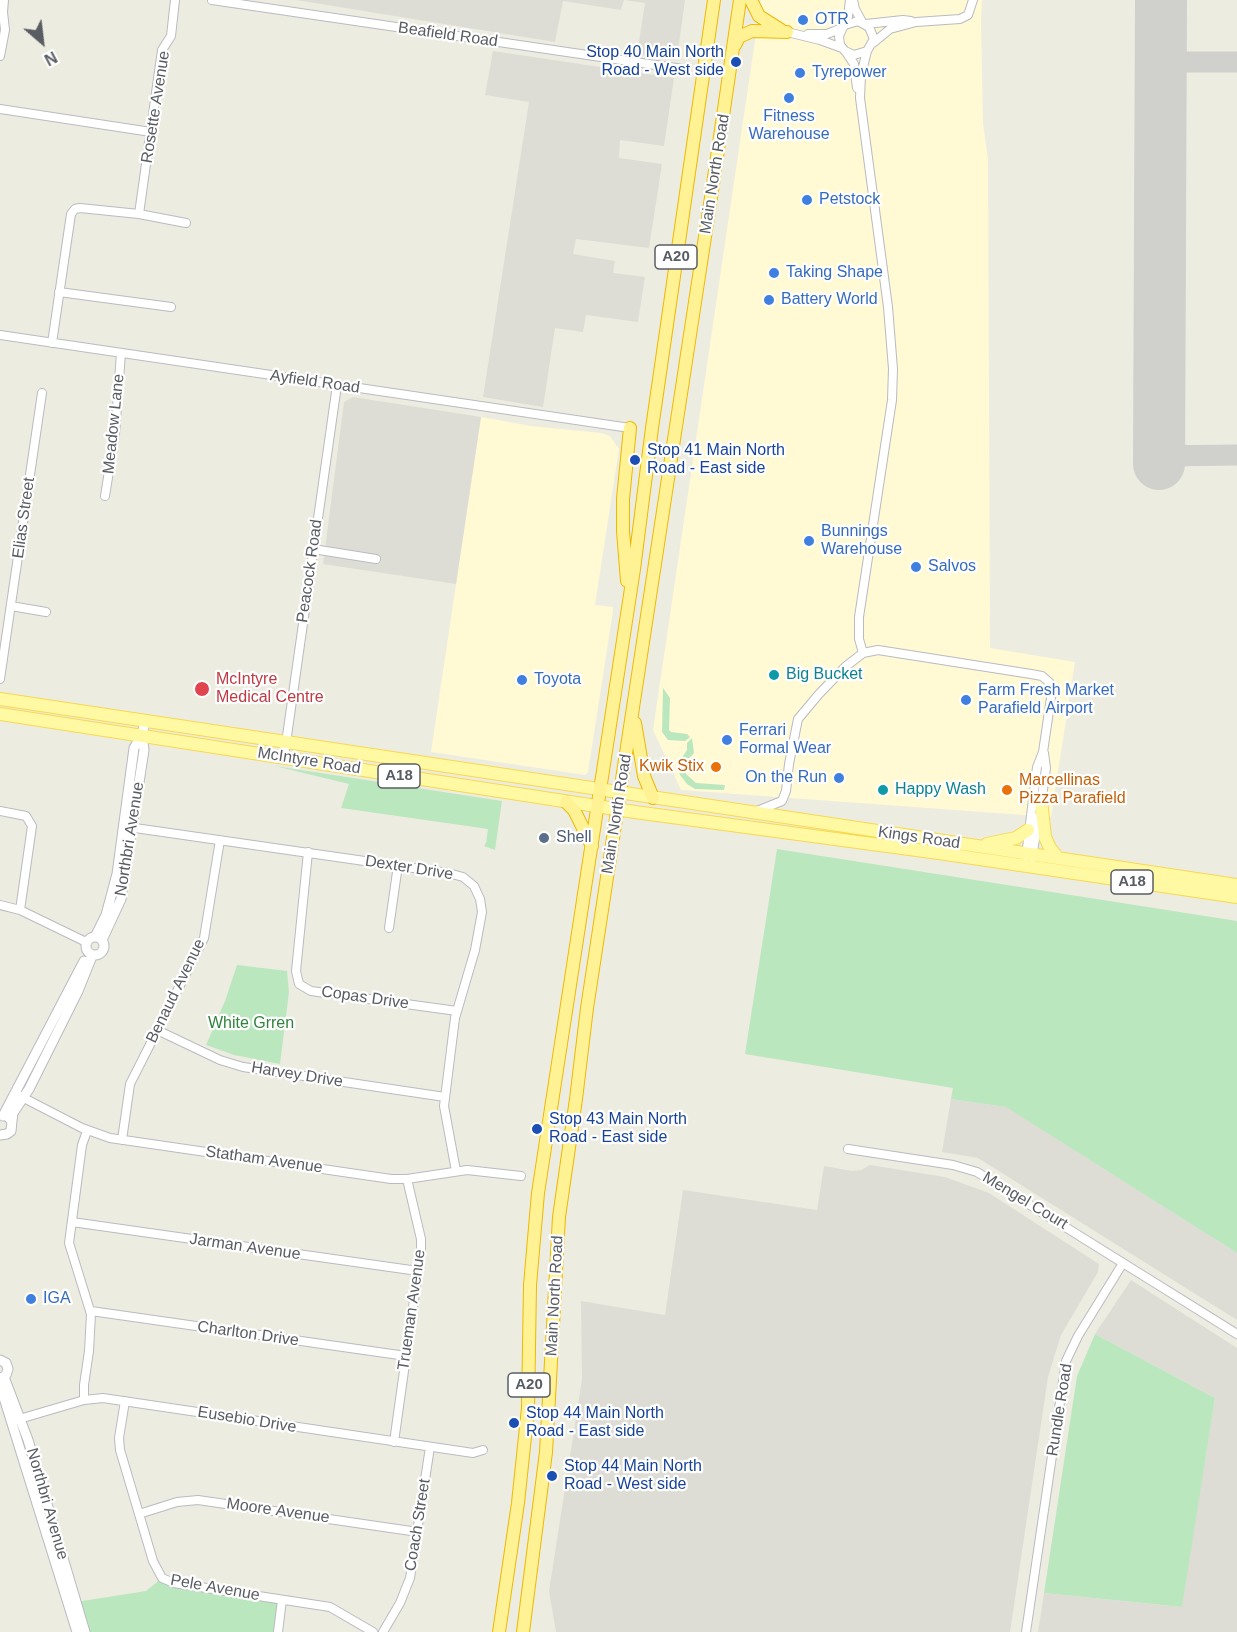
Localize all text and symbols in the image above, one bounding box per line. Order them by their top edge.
place label: OTR [815,10,849,30]
north arrow [12,12,72,72]
marker: OTR [796,13,810,27]
street label: Beafield Road [397,18,499,52]
place label: Stop 40 Main North Road - West side [586,43,724,81]
text: N [42,48,60,69]
street label: Rosette Avenue [138,49,174,165]
marker: Stop 40 Main North Road - West side [729,55,743,69]
place label: Tyrepower [812,63,887,83]
marker: Tyrepower [793,66,807,80]
marker: Fitness Warehouse [782,91,796,105]
place label: Fitness Warehouse [748,107,830,145]
street label: Main North Road [696,113,734,235]
place label: Petstock [819,190,880,210]
marker: Petstock [800,193,814,207]
road number: A20 [655,245,697,269]
place label: Taking Shape [786,263,883,283]
marker: Taking Shape [767,266,781,280]
place label: Battery World [781,290,878,310]
marker: Battery World [762,293,776,307]
street label: Ayfield Road [269,366,361,398]
street label: Meadow Lane [99,373,129,475]
place label: Stop 41 Main North Road - East side [647,441,785,479]
marker: Stop 41 Main North Road - East side [628,453,642,467]
street label: Elias Street [9,476,39,560]
street label: Peacock Road [293,518,327,624]
place label: Bunnings Warehouse [821,522,902,560]
marker: Bunnings Warehouse [802,534,816,548]
place label: Salvos [928,557,976,577]
marker: Salvos [909,560,923,574]
place label: Big Bucket [786,665,862,685]
marker: Big Bucket [767,668,781,682]
place label: McIntyre Medical Centre [216,670,324,708]
place label: Toyota [534,670,581,690]
marker: Toyota [515,673,529,687]
marker: McIntyre Medical Centre [193,680,211,698]
place label: Farm Fresh Market Parafield Airport [978,681,1114,719]
marker: Farm Fresh Market Parafield Airport [959,693,973,707]
place label: Ferrari Formal Wear [739,721,831,759]
marker: Ferrari Formal Wear [720,733,734,747]
street label: McIntyre Road [256,743,362,779]
street label: Main North Road [598,753,636,875]
place label: Kwik Stix [639,757,704,777]
marker: Kwik Stix [709,760,723,774]
road number: A18 [378,764,420,788]
place label: On the Run [745,768,827,788]
marker: On the Run [832,771,846,785]
place label: Marcellinas Pizza Parafield [1019,771,1126,809]
place label: Happy Wash [895,780,986,800]
street label: Northbri Avenue [111,781,149,897]
marker: Happy Wash [876,783,890,797]
marker: Marcellinas Pizza Parafield [1000,783,1014,797]
street label: Kings Road [877,823,961,853]
place label: Shell [556,828,592,848]
marker: Shell [537,831,551,845]
street label: Dexter Drive [364,852,454,884]
road number: A18 [1111,870,1153,894]
street label: Benaud Avenue [142,936,210,1046]
street label: Copas Drive [320,982,410,1014]
park label: White Grren [208,1014,294,1034]
street label: Harvey Drive [250,1058,344,1092]
place label: Stop 43 Main North Road - East side [549,1110,687,1148]
marker: Stop 43 Main North Road - East side [530,1122,544,1136]
street label: Statham Avenue [204,1142,324,1178]
street label: Mengel Court [979,1168,1071,1234]
street label: Jarman Avenue [188,1230,302,1264]
street label: Main North Road [542,1235,568,1357]
street label: Trueman Avenue [394,1248,430,1372]
place label: IGA [43,1289,71,1309]
marker: IGA [24,1292,38,1306]
street label: Charlton Drive [196,1317,300,1351]
street label: Rundle Road [1043,1362,1077,1458]
road number: A20 [508,1373,550,1397]
street label: Eusebio Drive [196,1403,298,1437]
place label: Stop 44 Main North Road - East side [526,1404,664,1442]
marker: Stop 44 Main North Road - East side [507,1416,521,1430]
street label: Northbri Avenue [22,1446,72,1562]
place label: Stop 44 Main North Road - West side [564,1457,702,1495]
marker: Stop 44 Main North Road - West side [545,1469,559,1483]
street label: Coach Street [401,1477,435,1573]
street label: Moore Avenue [225,1494,331,1528]
street label: Pele Avenue [169,1571,261,1605]

